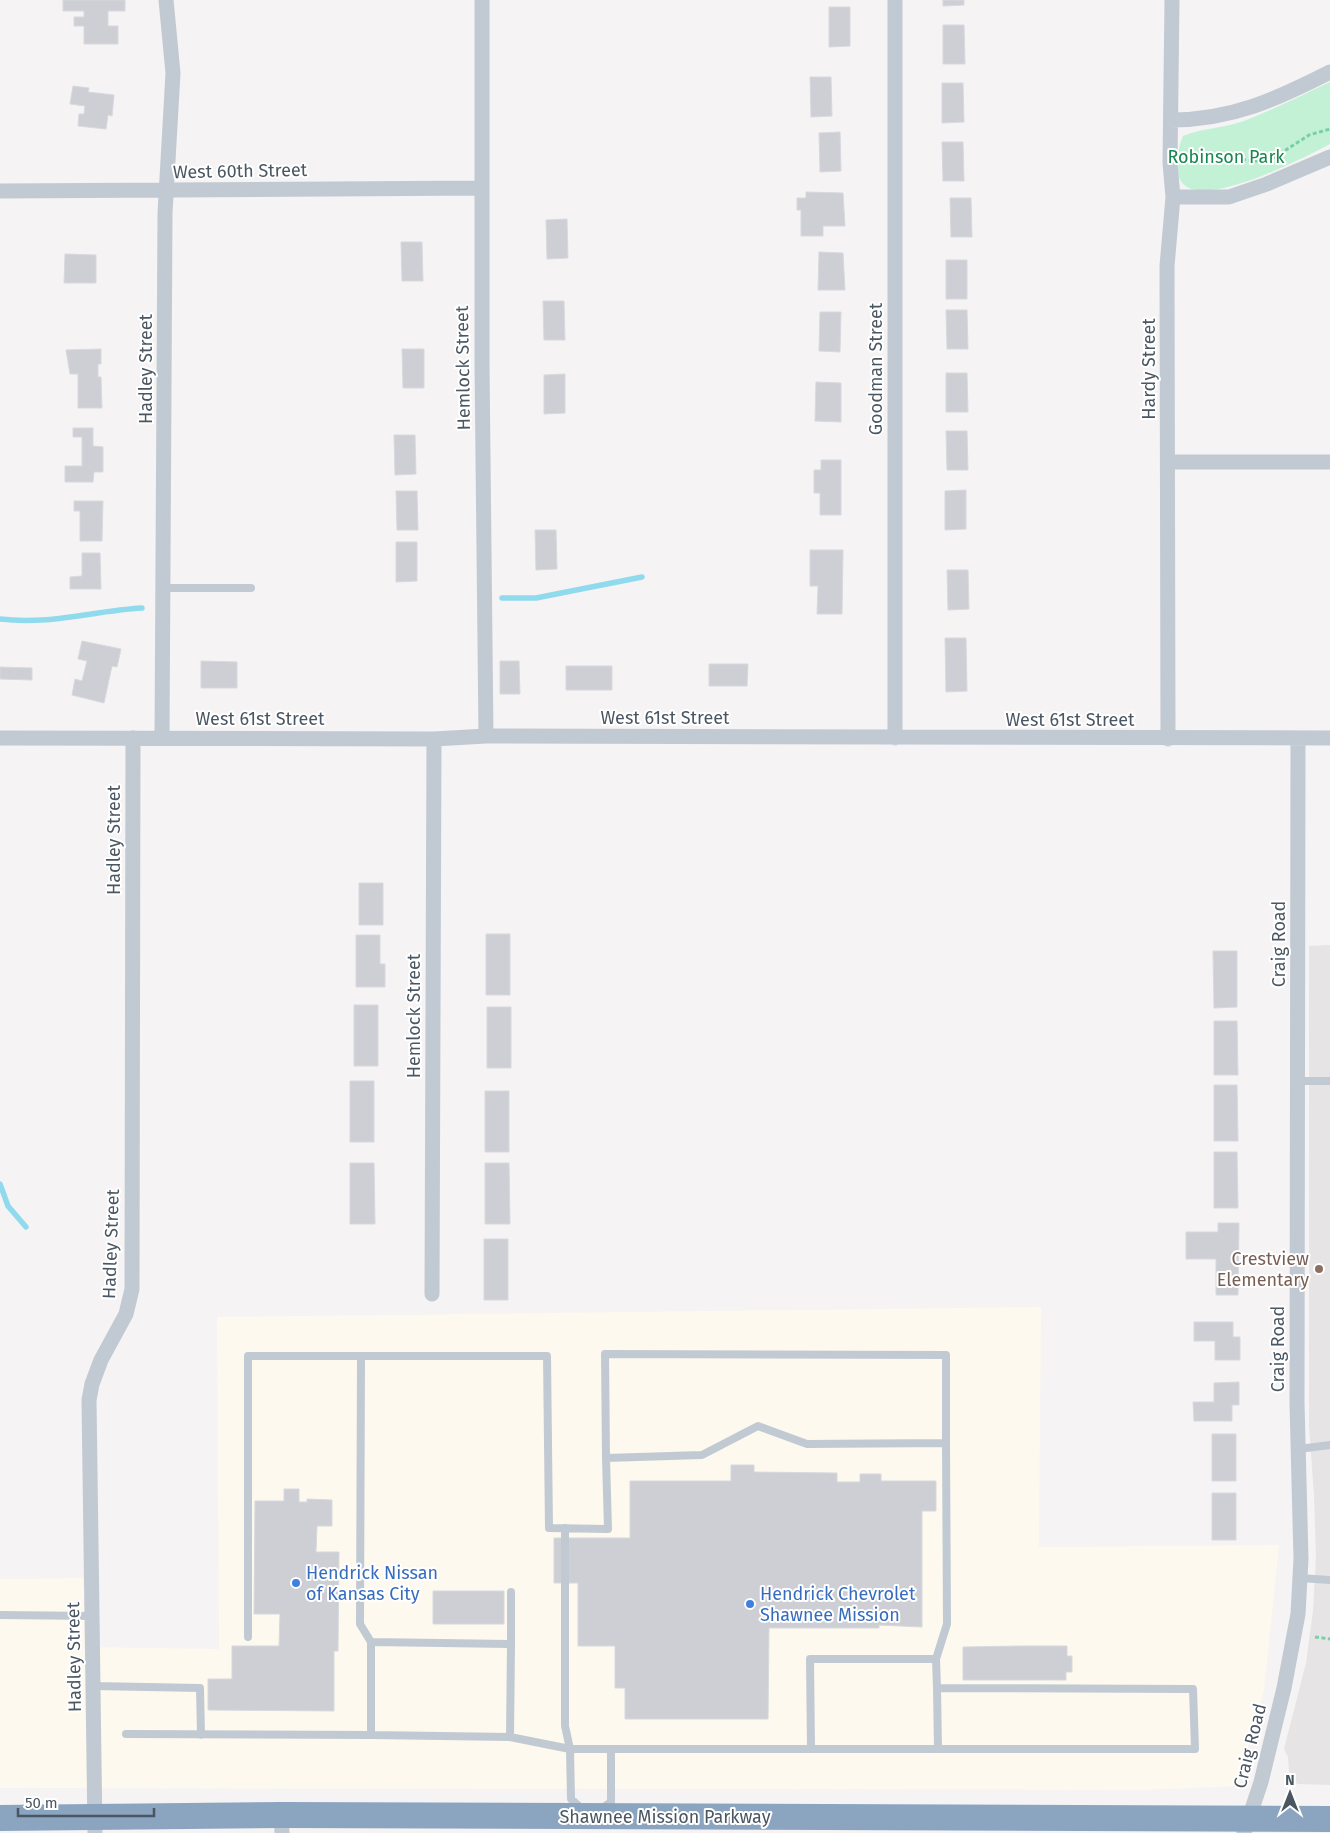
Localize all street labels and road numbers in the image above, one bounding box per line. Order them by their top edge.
street label: West 60th Street [173,159,308,183]
street label: Goodman Street [865,302,887,435]
street label: Hemlock Street [451,305,475,430]
street label: Hadley Street [135,313,157,424]
street label: Hardy Street [1138,318,1160,420]
street label: West 61st Street [600,707,730,729]
street label: West 61st Street [195,708,325,730]
street label: West 61st Street [1005,709,1135,731]
street label: Hadley Street [103,784,125,895]
street label: Craig Road [1268,901,1290,987]
street label: Hemlock Street [403,953,425,1078]
street label: Hadley Street [98,1188,124,1299]
street label: Craig Road [1267,1306,1289,1392]
street label: Hadley Street [62,1601,86,1712]
street label: Craig Road [1229,1701,1271,1791]
street label: Shawnee Mission Parkway [559,1806,771,1828]

